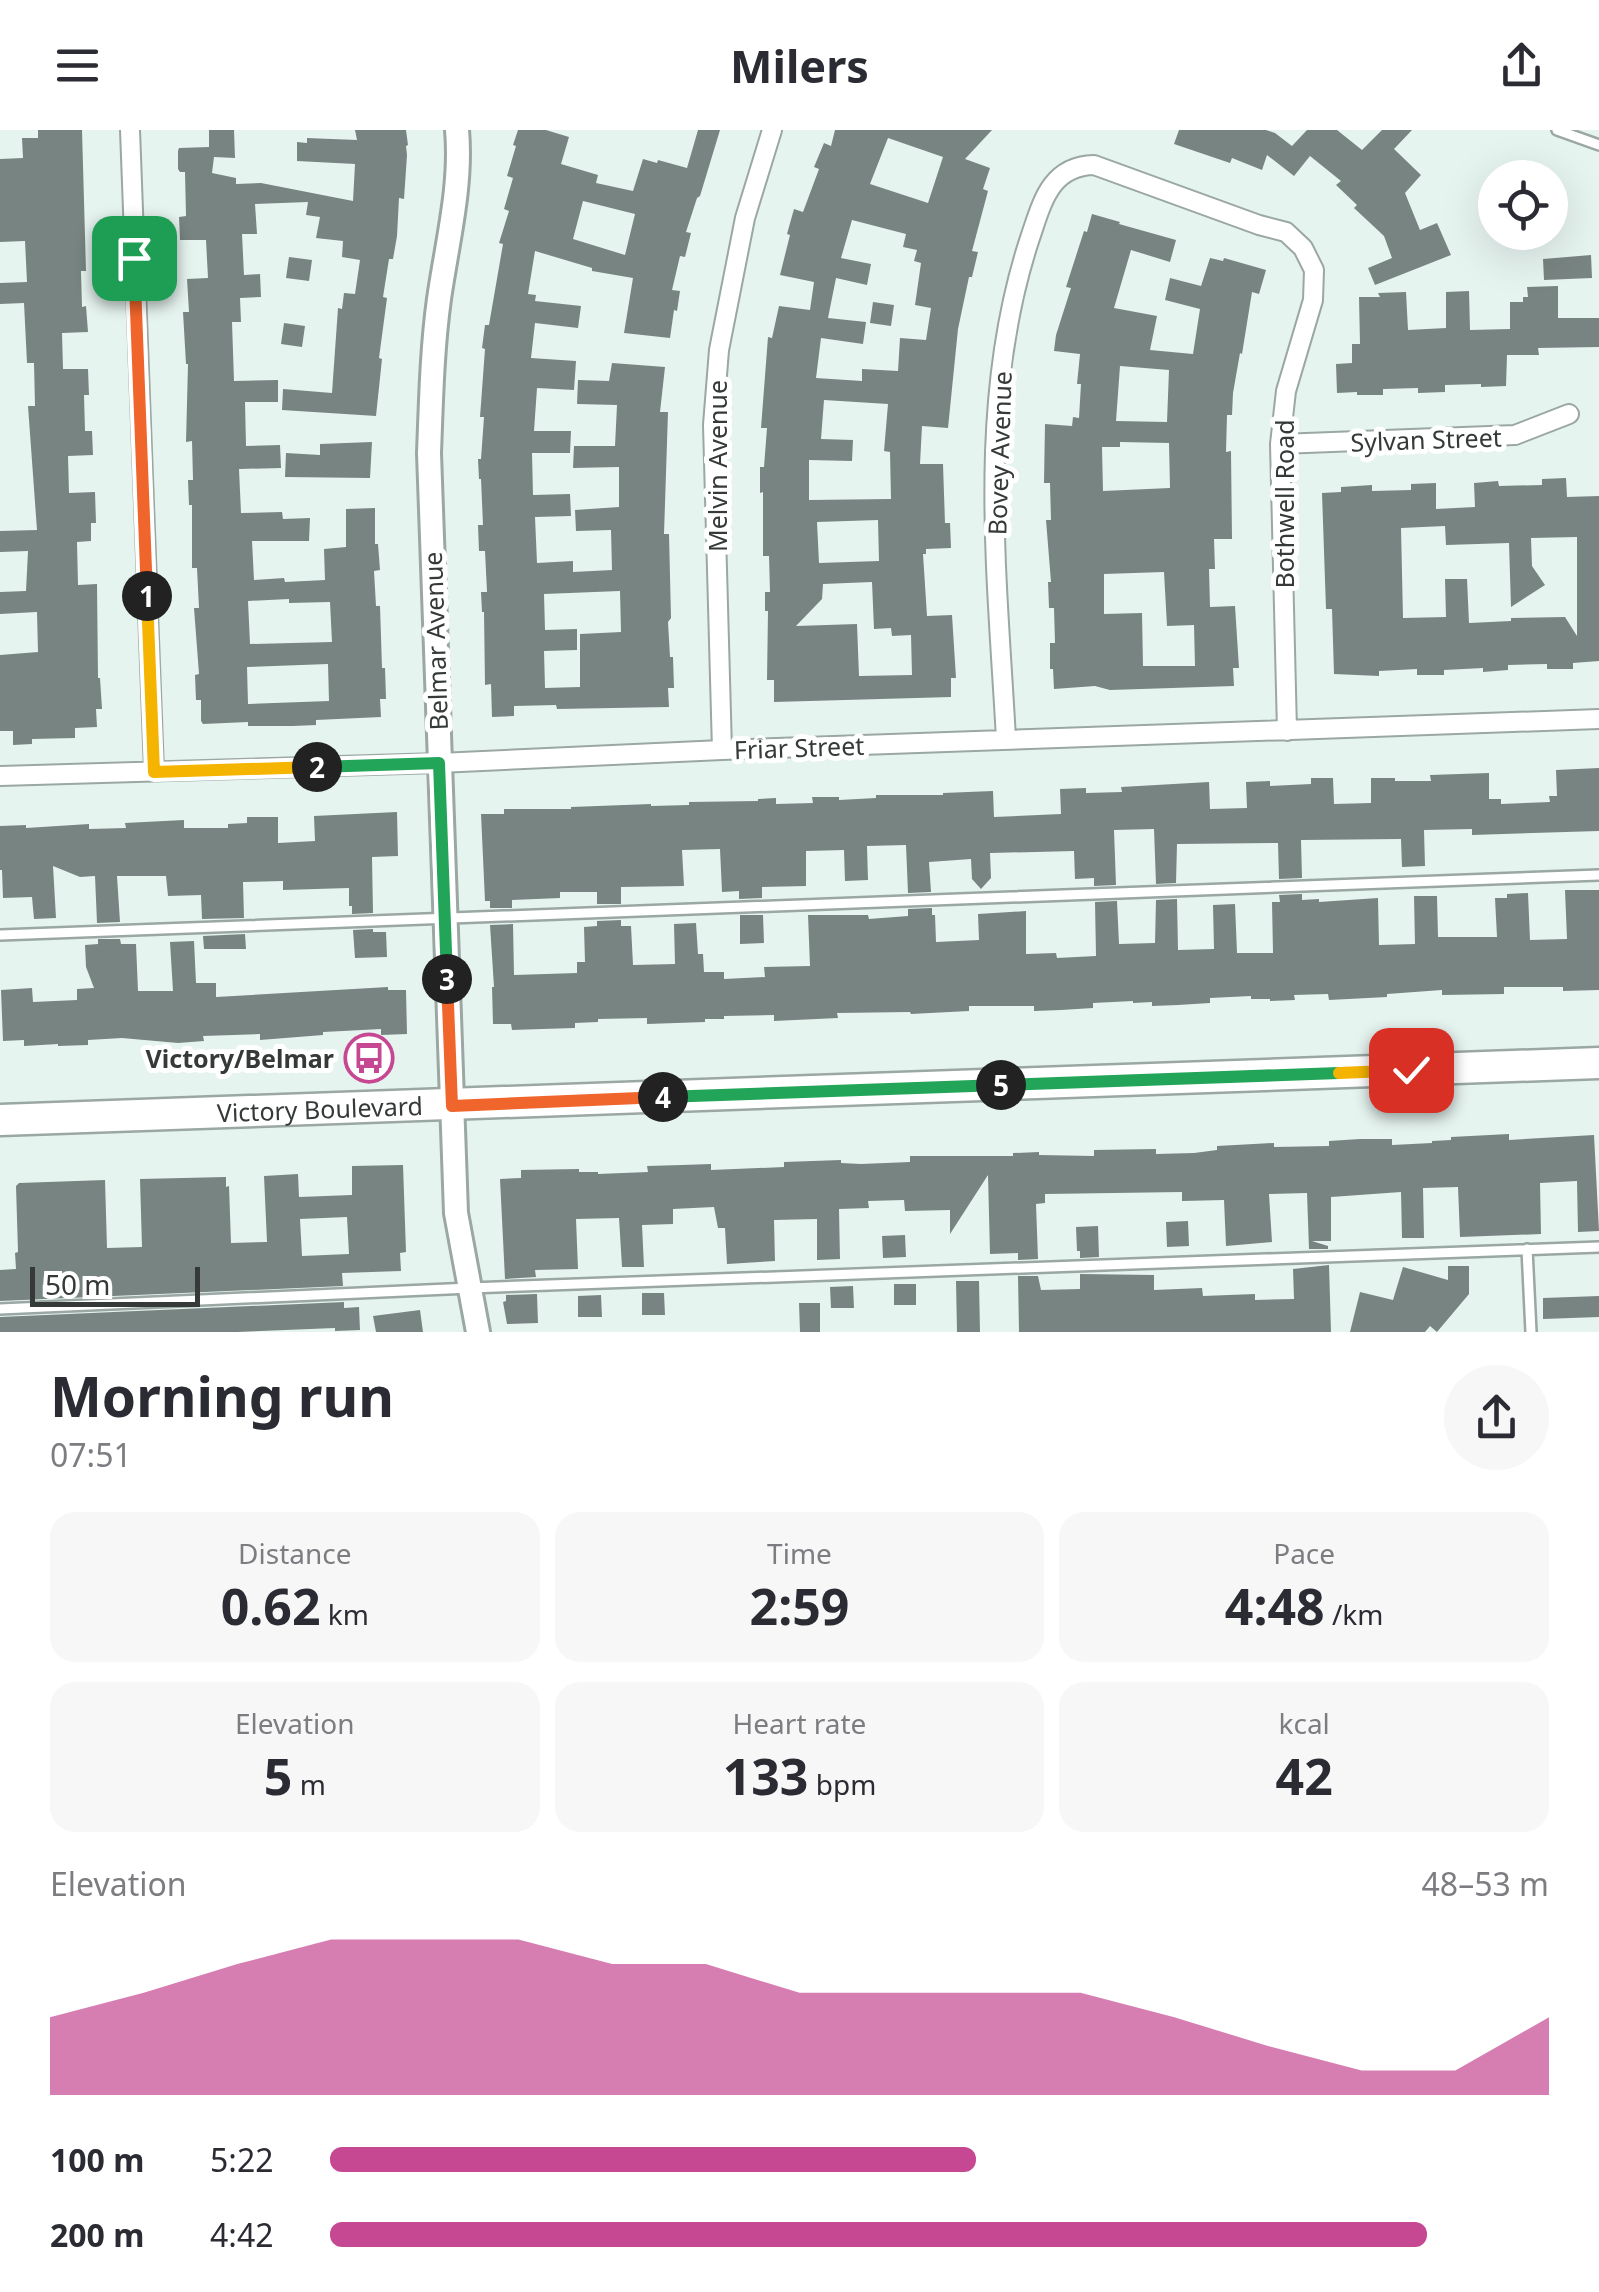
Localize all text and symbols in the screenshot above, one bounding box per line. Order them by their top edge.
text: Milers [730,35,869,96]
icon: menu [50,38,105,93]
icon: share [1494,38,1549,93]
map controls [1478,160,1568,250]
button: locate [1478,160,1568,250]
pin [92,216,177,301]
icon: arrive [107,231,162,286]
street label: Bovey Avenue [979,370,1019,536]
street label: Melvin Avenue [700,380,734,552]
street label: Bothwell Road [1267,419,1301,589]
street label: Sylvan Street [1350,419,1502,459]
street label: Belmar Avenue [415,551,455,731]
pin: 1 [122,571,172,621]
text: 1 [139,577,155,615]
street label: Friar Street [733,728,865,766]
pin: 2 [292,742,342,792]
text: 2 [309,748,325,786]
pin: 3 [422,954,472,1004]
text: 3 [439,960,455,998]
pin [1369,1028,1454,1113]
bus stop icon: Victory/Belmar [343,1032,395,1084]
place label: Victory/Belmar [146,1041,334,1075]
icon: check [1384,1043,1439,1098]
pin: 5 [976,1060,1026,1110]
text: 5 [993,1066,1009,1104]
pin: 4 [638,1072,688,1122]
text: 4 [655,1078,671,1116]
street label: Victory Boulevard [216,1088,423,1129]
scale bar [30,1262,200,1306]
text: 50 m [45,1265,111,1303]
text: Morning run [50,1358,394,1433]
button: share [1444,1365,1549,1470]
text: 07:51 [50,1433,132,1476]
text: Distance [238,1534,352,1572]
text: Time [767,1534,832,1572]
text: Pace [1273,1534,1335,1572]
text: 0.62 [221,1572,321,1640]
text: 2:59 [750,1572,849,1640]
text: 4:48 [1225,1572,1325,1640]
text: km [321,1595,369,1633]
text: /km [1325,1595,1384,1633]
text: Elevation [235,1704,355,1742]
text: Heart rate [733,1704,866,1742]
text: kcal [1278,1704,1330,1742]
text: 5 [264,1742,292,1810]
text: 133 [723,1742,808,1810]
text: 42 [1276,1742,1333,1810]
text: m [292,1765,326,1803]
text: bpm [808,1765,876,1803]
text: Elevation [50,1862,187,1905]
text: 48–53 m [1422,1862,1549,1905]
text: 100 m [50,2138,144,2181]
text: 5:22 [210,2138,274,2181]
text: 200 m [50,2213,144,2256]
text: 4:42 [210,2213,274,2256]

